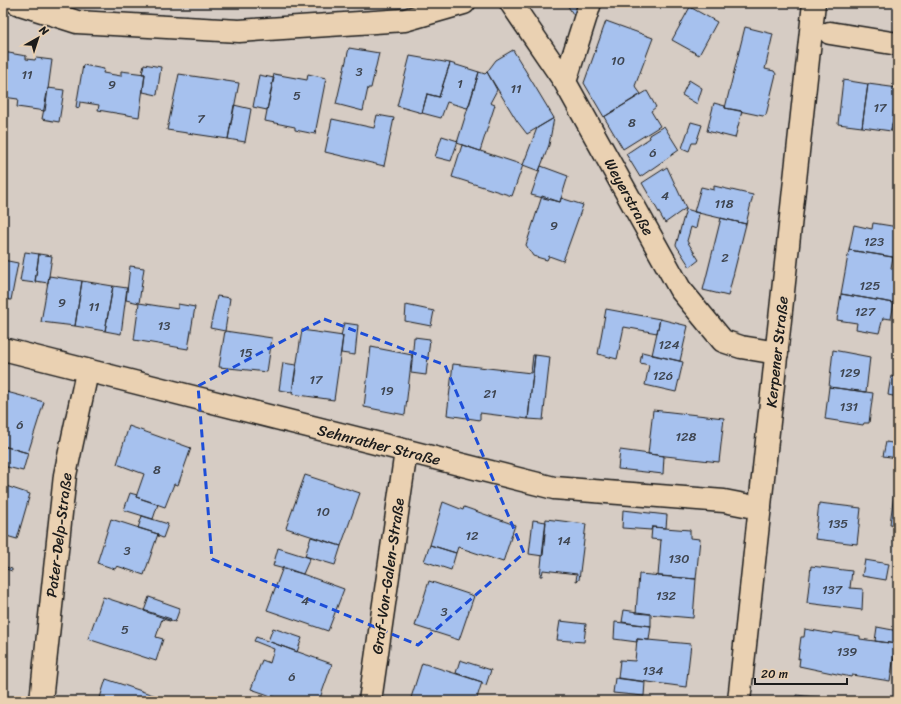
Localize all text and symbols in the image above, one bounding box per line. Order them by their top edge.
north arrow [18,18,58,58]
text: N [34,20,53,41]
house number: 10 [611,49,625,72]
house number: 3 [355,60,363,83]
house number: 11 [21,63,33,86]
house number: 1 [457,72,463,95]
house number: 9 [108,73,116,96]
house number: 11 [510,77,522,100]
house number: 5 [293,84,301,107]
house number: 17 [873,96,888,119]
house number: 7 [197,107,206,130]
house number: 8 [628,111,636,134]
house number: 6 [649,141,657,164]
street label: Weyerstraße [597,153,661,241]
house number: 4 [661,184,669,207]
house number: 118 [715,192,734,215]
house number: 9 [550,214,558,237]
house number: 123 [864,230,884,253]
house number: 2 [721,246,729,269]
house number: 125 [859,274,881,297]
house number: 9 [58,291,66,314]
house number: 11 [88,295,100,318]
street label: Kerpener Straße [758,295,796,409]
house number: 127 [855,300,877,323]
house number: 13 [158,314,170,337]
house number: 124 [658,333,680,356]
house number: 15 [239,341,253,364]
house number: 129 [839,361,861,384]
house number: 126 [653,364,673,387]
house number: 17 [309,368,324,391]
house number: 19 [380,379,394,402]
house number: 21 [483,382,497,405]
house number: 131 [840,395,859,418]
house number: 6 [16,413,24,436]
street label: Sehnrather Straße [315,417,444,473]
house number: 128 [676,425,697,448]
house number: 8 [153,458,161,481]
street label: Pater-Delp-Straße [38,471,80,599]
street label: Graf-Von-Galen-Straße [364,496,412,656]
house number: 10 [316,500,330,523]
house number: 135 [828,512,848,535]
house number: 12 [465,524,479,547]
house number: 14 [557,529,571,552]
house number: 3 [123,539,131,562]
house number: 130 [669,547,689,570]
house number: 137 [822,578,844,601]
house number: 132 [656,584,677,607]
house number: 4 [301,589,309,612]
house number: 3 [440,600,448,623]
house number: 5 [121,618,129,641]
house number: 139 [837,640,857,663]
house number: 134 [643,659,663,682]
scale bar [755,660,847,686]
text: 20 m [761,663,788,685]
house number: 6 [288,665,296,688]

